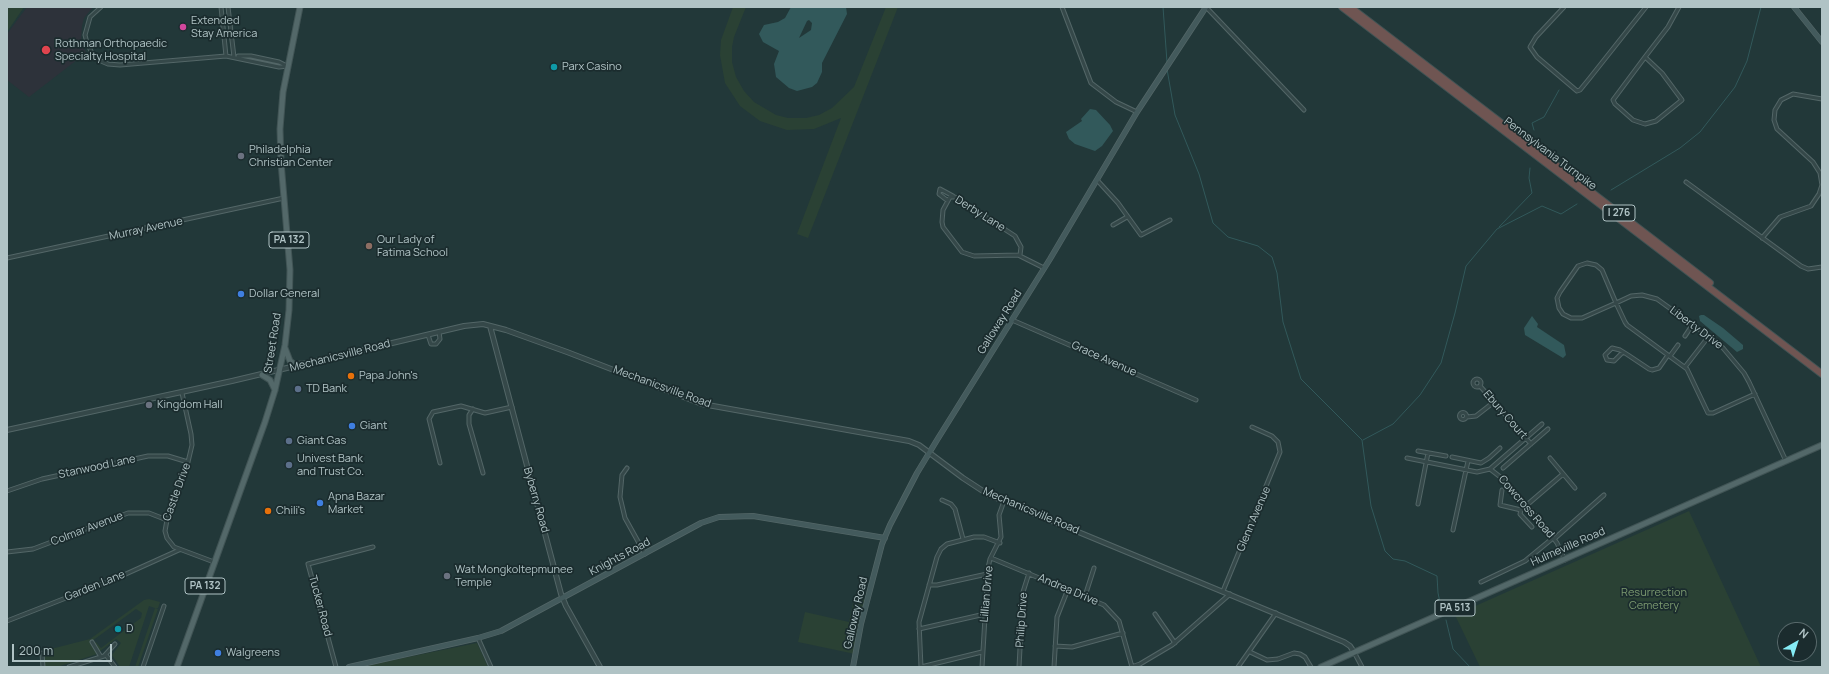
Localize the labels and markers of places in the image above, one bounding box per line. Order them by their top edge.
place label: Extended Stay America [191,14,257,40]
marker: Extended Stay America [178,22,188,32]
place label: Rothman Orthopaedic Specialty Hospital [55,37,167,63]
marker: Rothman Orthopaedic Specialty Hospital [40,44,52,56]
place label: Parx Casino [562,60,622,74]
marker: Parx Casino [549,62,559,72]
place label: Philadelphia Christian Center [249,143,333,169]
marker: Philadelphia Christian Center [236,151,246,161]
place label: Our Lady of Fatima School [377,233,448,259]
marker: Our Lady of Fatima School [364,241,374,251]
place label: Dollar General [249,287,320,301]
marker: Dollar General [236,289,246,299]
place label: Papa John's [359,369,418,383]
marker: Papa John's [346,371,356,381]
place label: TD Bank [306,382,347,396]
marker: TD Bank [293,384,303,394]
place label: Kingdom Hall [157,398,222,412]
marker: Kingdom Hall [144,400,154,410]
place label: Giant [360,419,387,433]
marker: Giant [347,421,357,431]
place label: Giant Gas [297,434,346,448]
marker: Giant Gas [284,436,294,446]
place label: Univest Bank and Trust Co. [297,452,364,478]
marker: Univest Bank and Trust Co. [284,460,294,470]
place label: Apna Bazar Market [328,490,385,516]
marker: Apna Bazar Market [315,498,325,508]
place label: Chili's [276,504,305,518]
marker: Chili's [263,506,273,516]
place label: Wat Mongkoltepmunee Temple [455,563,573,589]
marker: Wat Mongkoltepmunee Temple [442,571,452,581]
place label: D [126,622,133,636]
marker: D [113,624,123,634]
place label: Walgreens [226,646,280,660]
marker: Walgreens [213,648,223,658]

